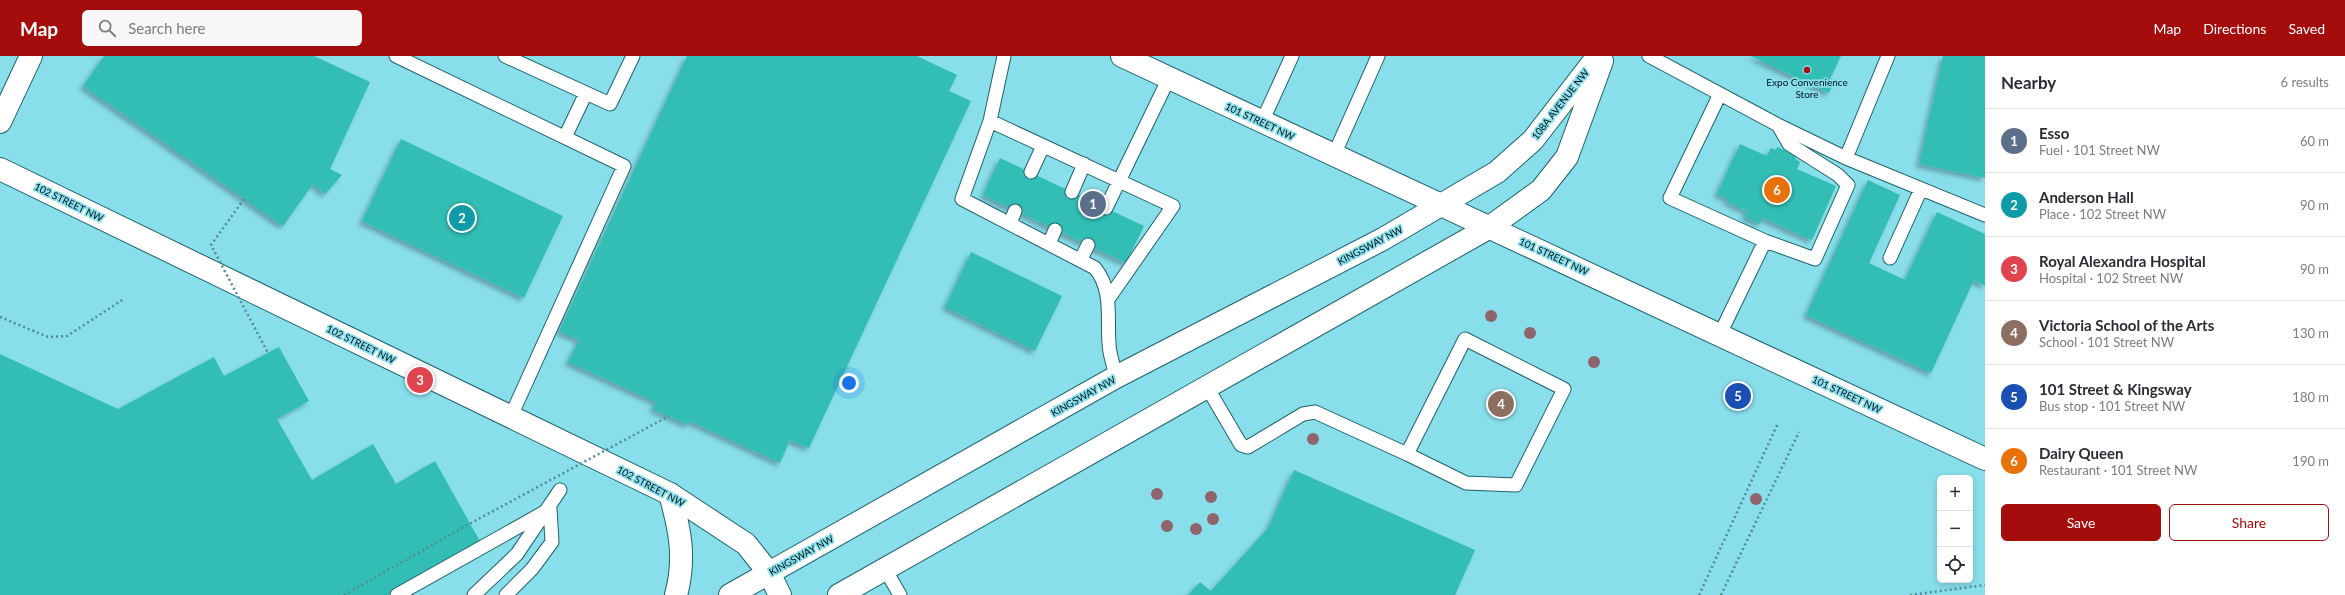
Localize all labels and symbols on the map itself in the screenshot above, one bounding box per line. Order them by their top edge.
marker: Expo Convenience Store [1802,65,1812,75]
street label: 108A AVENUE NW [1529,66,1592,142]
place label: Expo Convenience Store [1766,76,1848,100]
street label: 101 STREET NW [1223,100,1297,143]
pin: 6 [1764,175,1790,205]
street label: 102 STREET NW [33,180,106,224]
pin: 1 [1080,189,1106,219]
pin: 2 [449,203,475,233]
street label: KINGSWAY NW [1335,222,1405,267]
street label: 101 STREET NW [1517,235,1591,278]
street label: 102 STREET NW [325,322,398,366]
pin: 3 [407,365,433,395]
your location [839,373,859,393]
street label: KINGSWAY NW [1049,373,1118,419]
street label: 101 STREET NW [1810,373,1884,416]
pin: 5 [1725,381,1751,411]
pin: 4 [1488,389,1514,419]
street label: 102 STREET NW [615,463,688,509]
street label: KINGSWAY NW [767,532,836,578]

